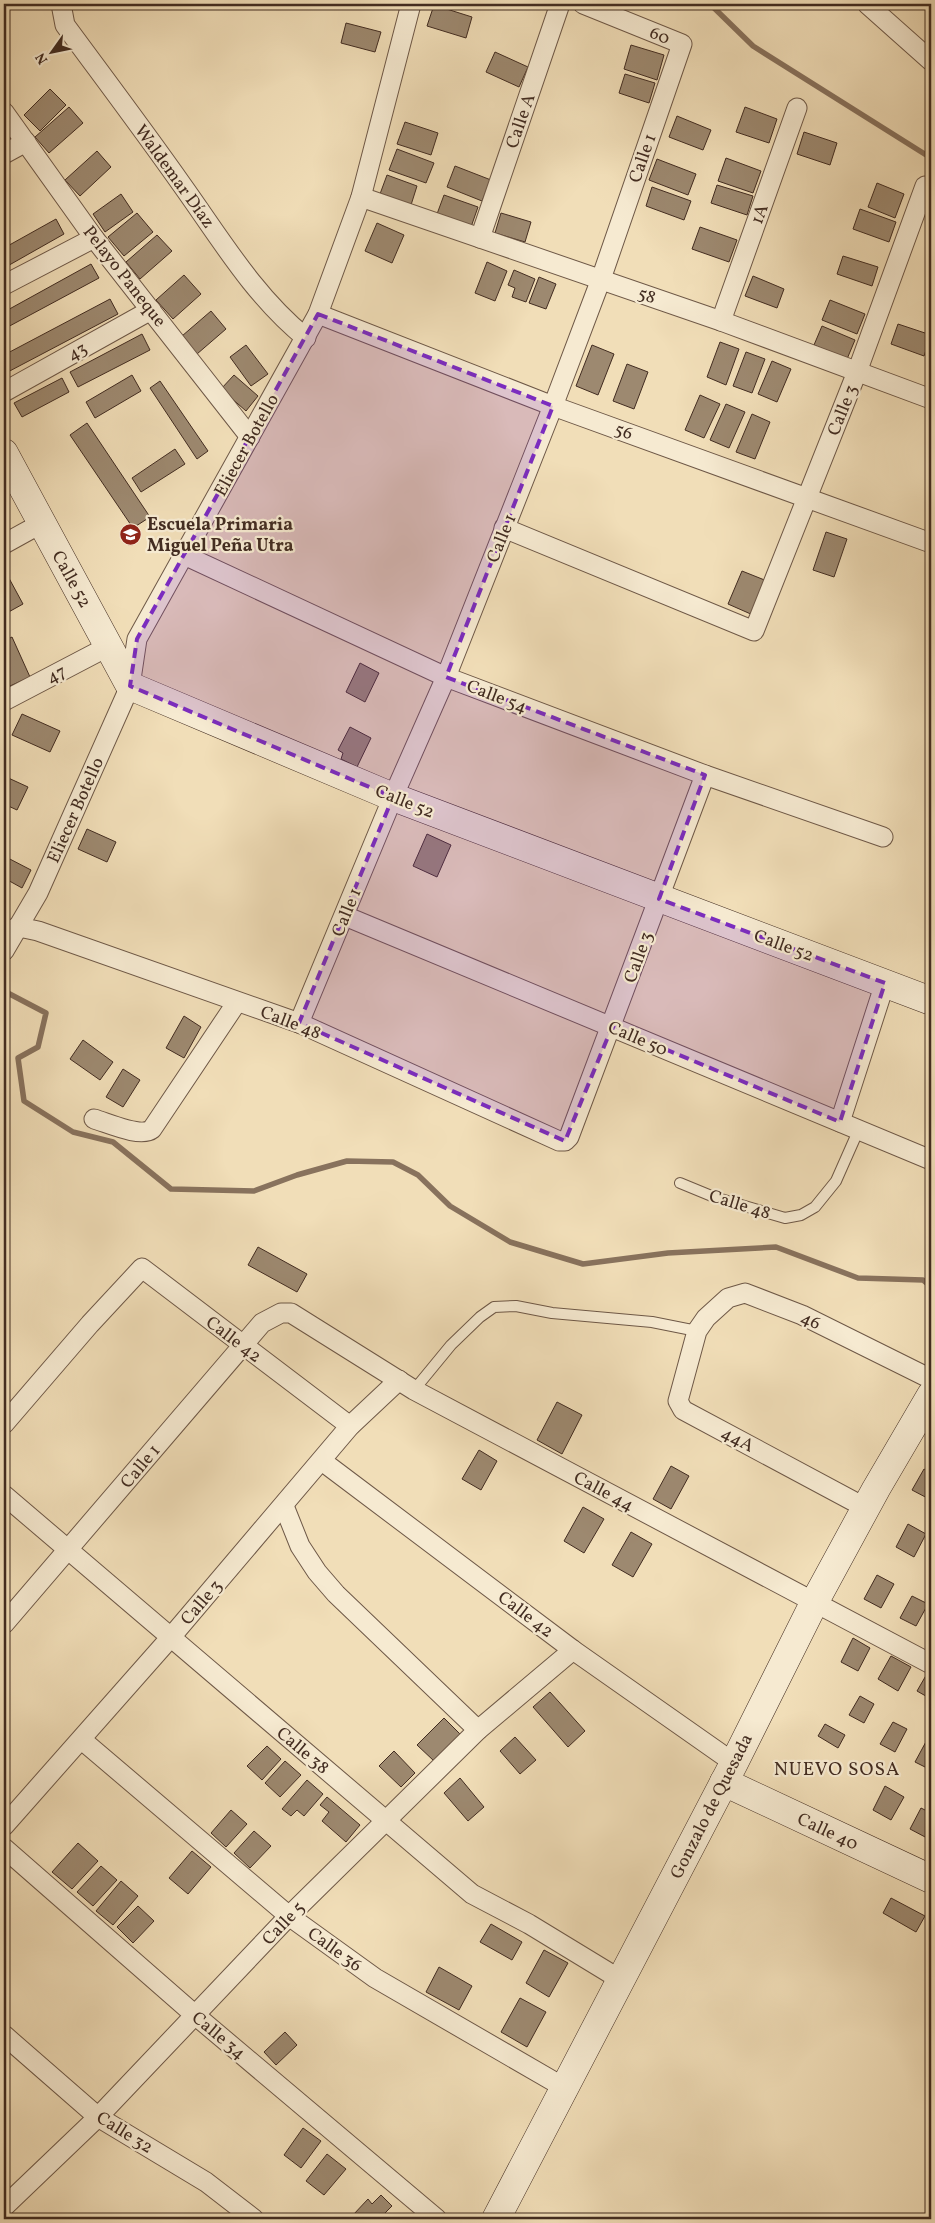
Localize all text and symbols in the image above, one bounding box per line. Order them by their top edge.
street label: 60 [646,21,674,52]
north arrow [28,28,78,78]
text: N [32,49,53,68]
street label: Calle A [500,91,543,152]
street label: Waldemar Díaz [128,120,220,234]
street label: Calle 1 [623,130,663,186]
street label: 1A [745,201,776,228]
street label: Pelayo Paneque [76,221,171,333]
street label: 58 [634,282,659,311]
street label: 43 [63,337,92,368]
street label: Calle 3 [822,381,865,440]
street label: Eliecer Botello [209,390,286,501]
street label: 56 [611,418,636,447]
street label: Calle 1 [481,510,523,567]
place label: Escuela Primaria Miguel Peña Utra [147,513,294,559]
school or university icon: Escuela Primaria Miguel Peña Utra [119,522,143,546]
street label: Calle 52 [45,547,97,613]
street label: 47 [42,660,71,691]
street label: Calle 54 [463,674,530,720]
street label: Eliecer Botello [42,754,111,868]
street label: Calle 52 [371,779,438,826]
street label: Calle 1 [326,884,368,941]
street label: Calle 52 [750,924,817,969]
street label: Calle 3 [619,928,660,987]
street label: Calle 48 [257,1000,324,1046]
street label: Calle 50 [604,1016,671,1063]
street label: Calle 48 [706,1184,773,1227]
street label: 46 [796,1306,825,1337]
street label: Calle 42 [200,1311,266,1369]
street label: 44A [716,1421,759,1460]
street label: Calle 1 [115,1440,167,1494]
street label: Calle 44 [569,1466,638,1519]
street label: Calle 3 [175,1575,229,1631]
street label: Calle 42 [492,1586,558,1644]
street label: Calle 38 [270,1722,334,1781]
street label: Gonzalo de Quesada [665,1730,760,1884]
district label: NUEVO SOSA [774,1757,900,1783]
street label: Calle 40 [793,1807,862,1857]
street label: Calle 5 [257,1897,311,1952]
street label: Calle 36 [302,1922,367,1979]
street label: Calle 34 [186,2006,250,2066]
street label: Calle 32 [91,2106,157,2160]

